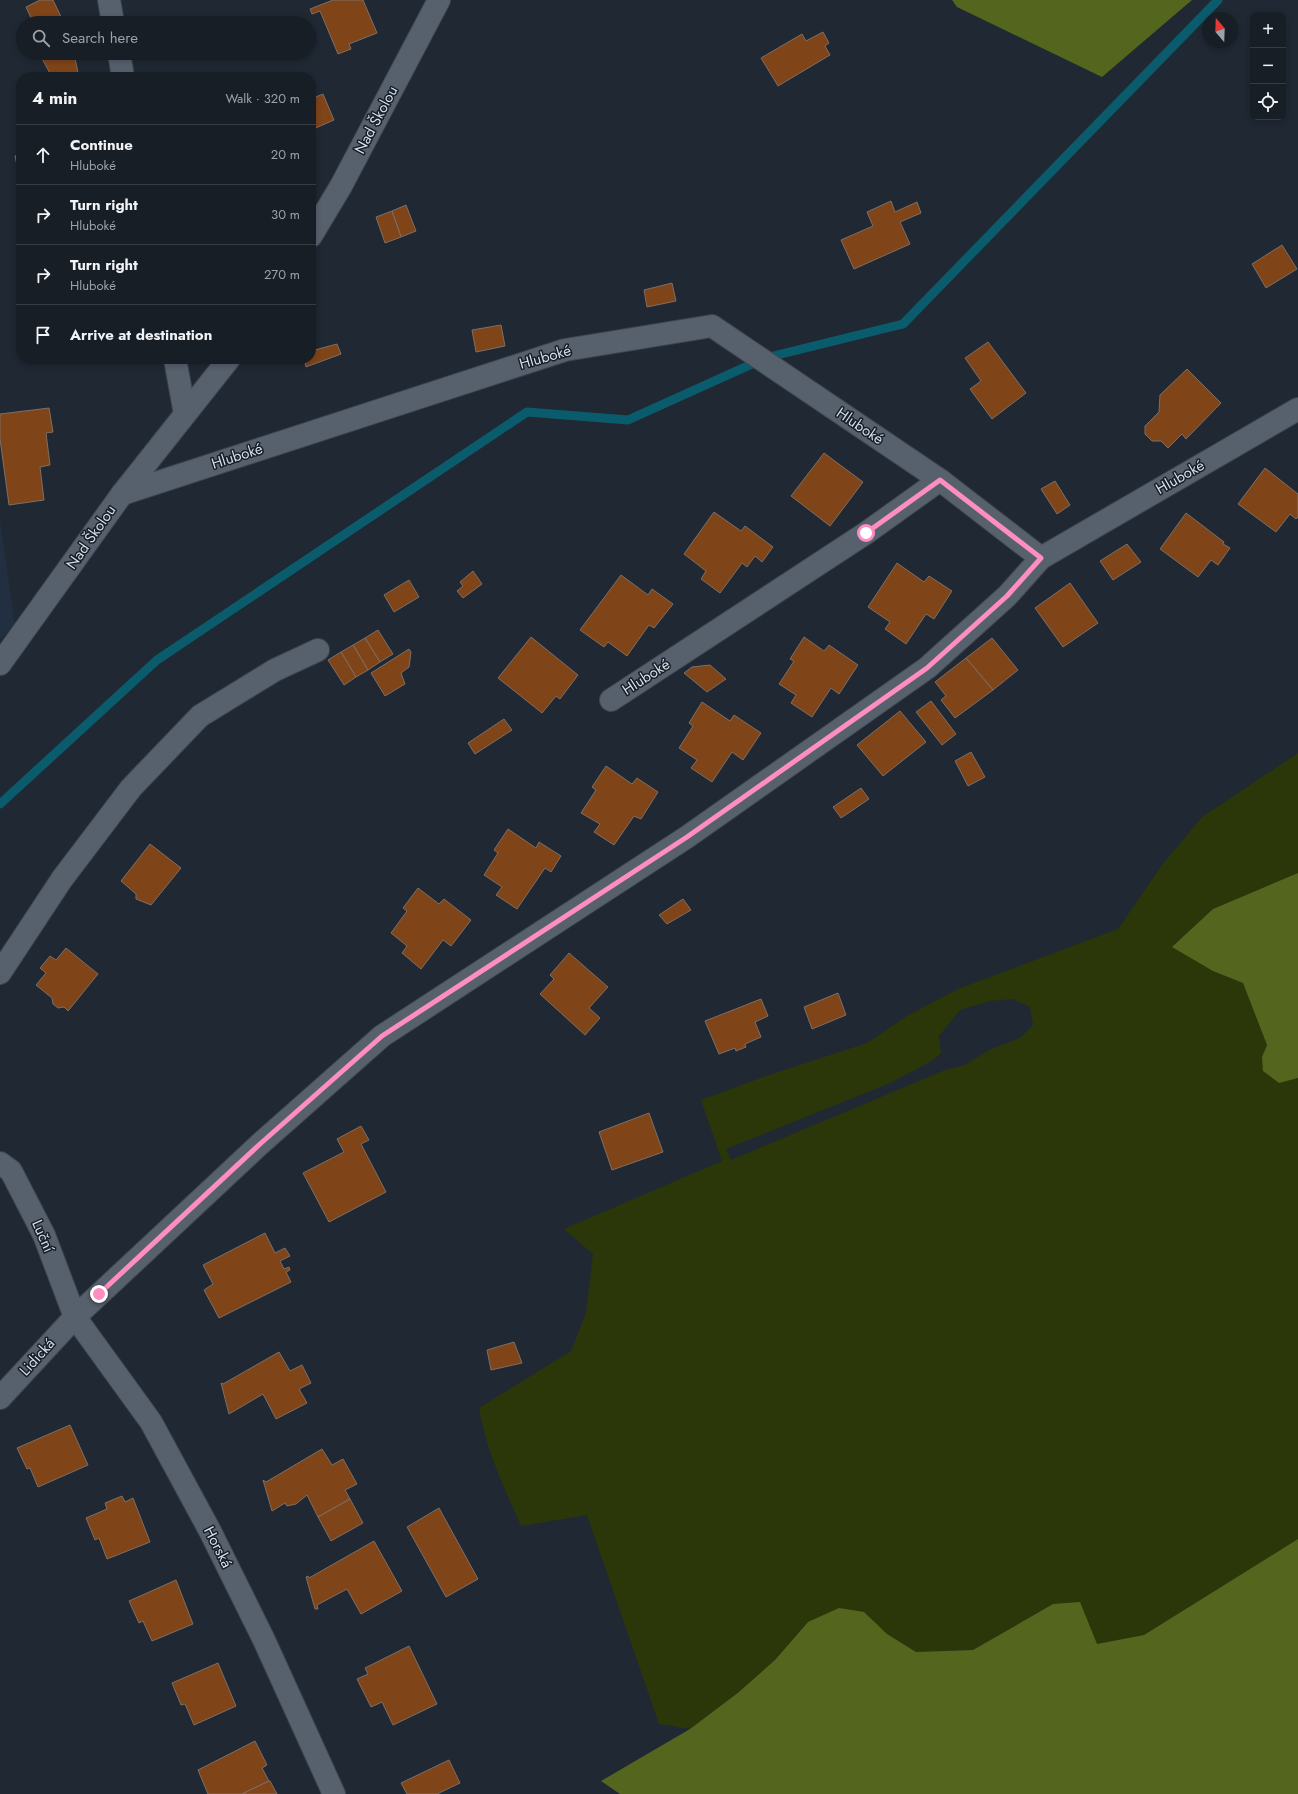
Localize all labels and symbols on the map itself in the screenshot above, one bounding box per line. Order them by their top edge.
north arrow [1202,12,1238,48]
street label: Nad Školou [349,82,403,158]
street label: Hluboké [517,339,574,375]
street label: Hluboké [832,402,888,450]
street label: Hluboké [208,437,266,475]
street label: Hluboké [1152,454,1209,500]
street label: Nad Školou [61,500,121,574]
route start [857,524,875,542]
street label: Hluboké [618,653,674,701]
street label: Luční [26,1216,60,1257]
route end [90,1285,108,1303]
street label: Lidická [14,1333,60,1381]
street label: Horská [198,1522,238,1572]

